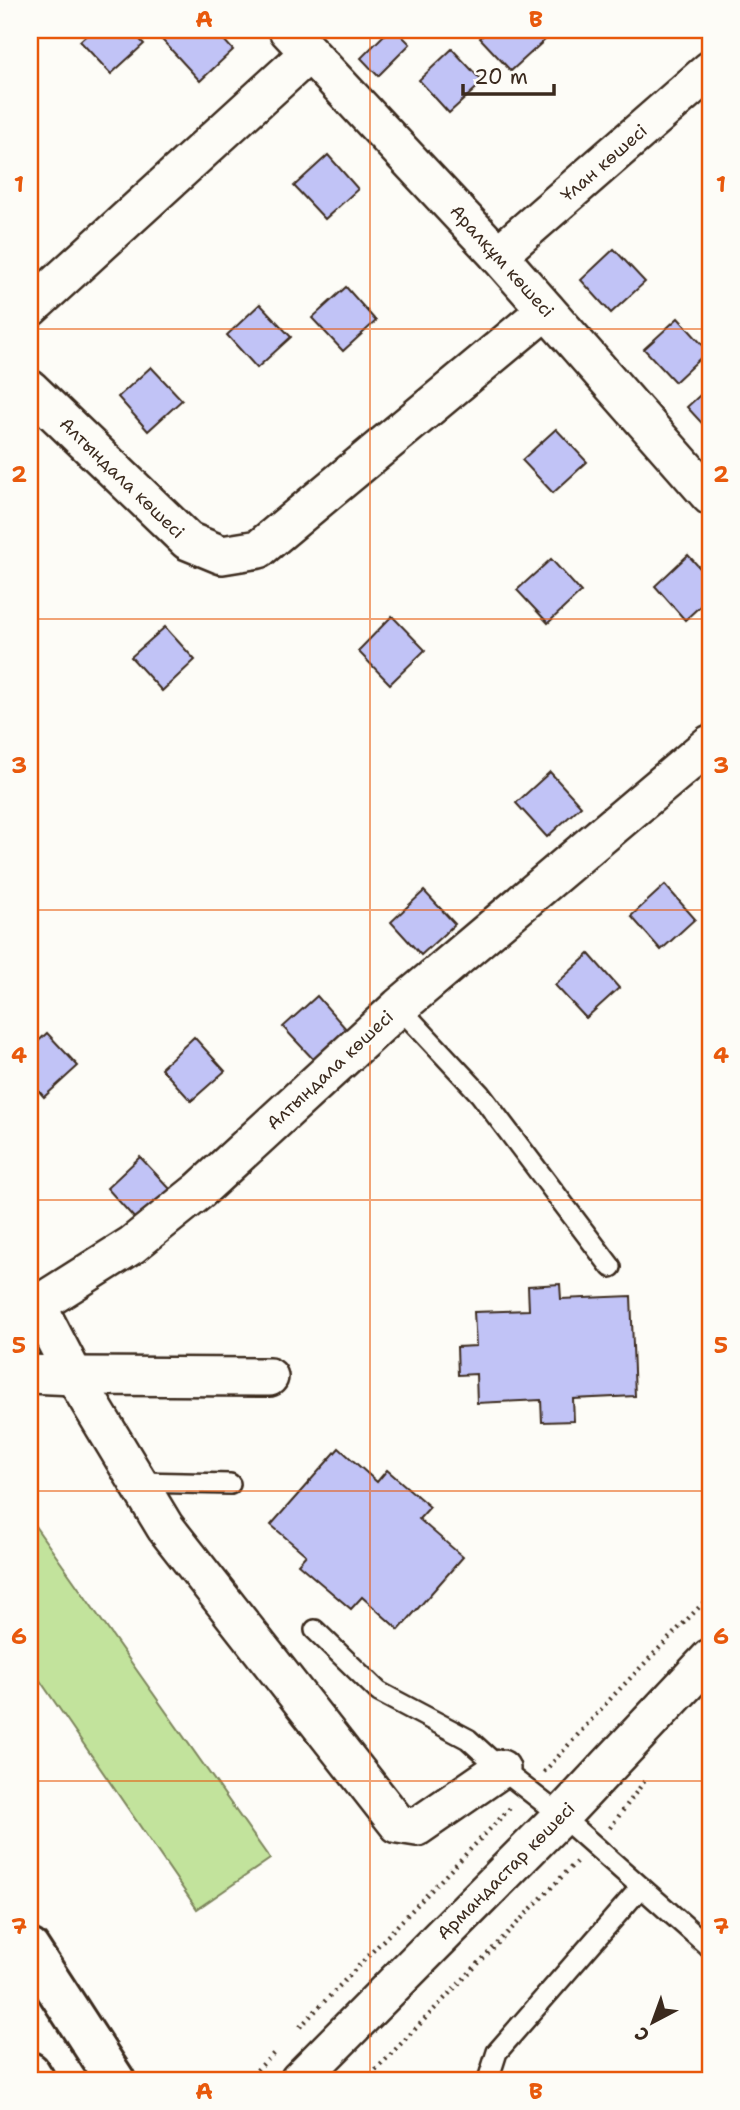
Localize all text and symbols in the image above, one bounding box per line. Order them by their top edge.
text: A [195,4,213,34]
text: B [529,4,543,34]
scale bar [463,52,554,96]
text: 20 m [474,63,528,91]
street label: Ұлан көшесі [556,119,652,207]
text: 1 [14,169,24,199]
text: 1 [716,169,726,199]
street label: Аралқұм көшесі [445,199,559,323]
street label: Алтындала көшесі [54,412,190,544]
text: 2 [11,459,27,489]
text: 2 [713,459,729,489]
text: 3 [11,750,27,780]
text: 3 [713,750,729,780]
street label: Алтындала көшесі [261,1005,399,1135]
text: 4 [11,1040,27,1070]
text: 4 [713,1040,729,1070]
text: 5 [12,1330,26,1360]
text: 5 [714,1330,728,1360]
text: 6 [11,1621,27,1651]
text: 6 [713,1621,729,1651]
street label: Армандастар көшесі [432,1797,580,1945]
text: 7 [11,1911,27,1941]
text: 7 [713,1911,729,1941]
north arrow [618,1988,688,2058]
text: С [630,2021,655,2048]
text: A [195,2076,213,2106]
text: B [529,2076,543,2106]

